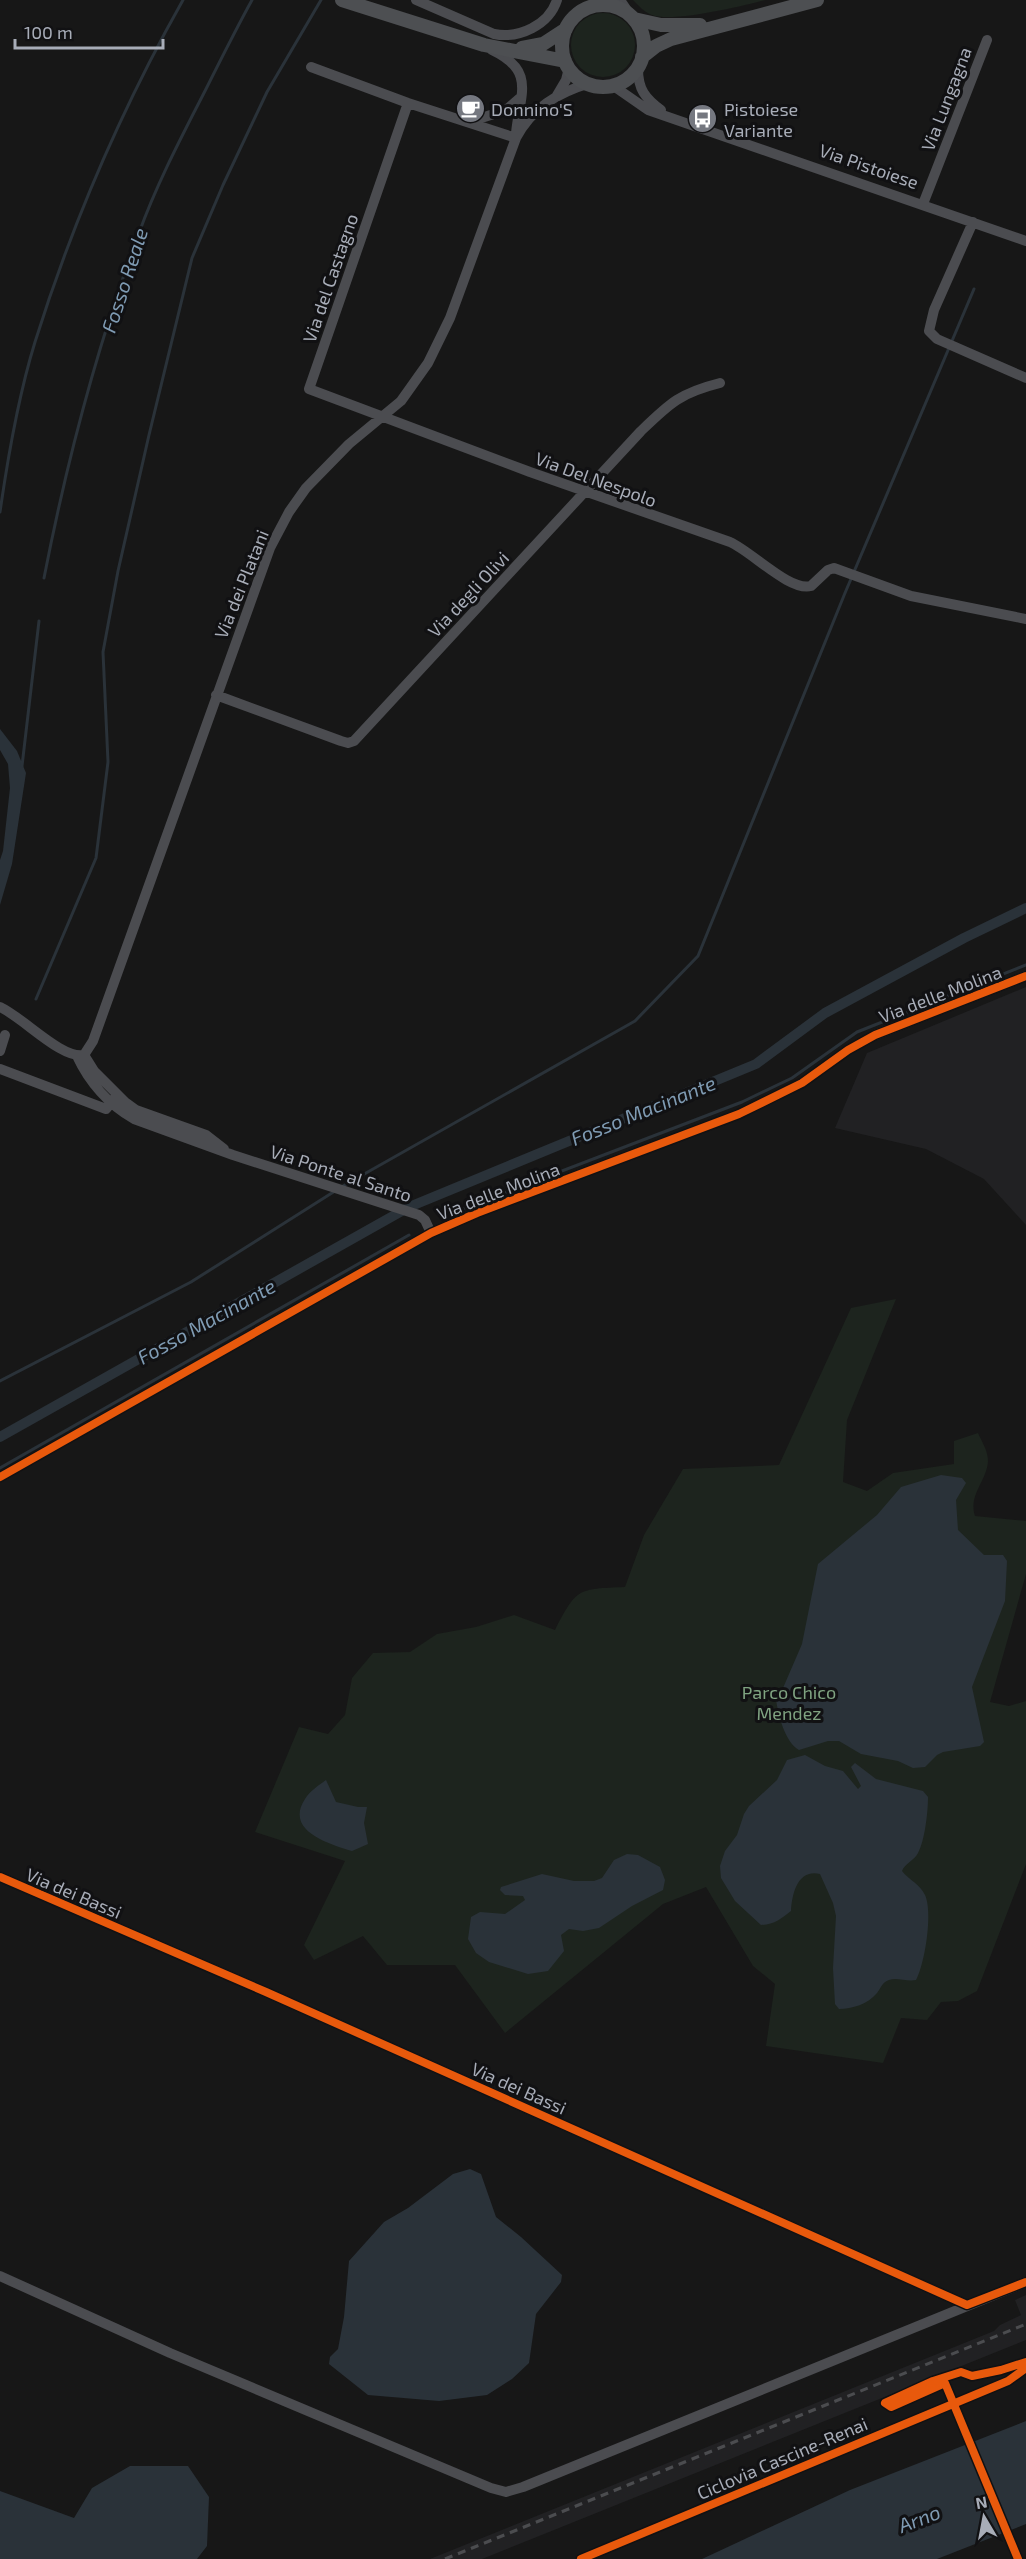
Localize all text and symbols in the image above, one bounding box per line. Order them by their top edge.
scale bar [15,12,164,50]
text: 100 m [24,21,73,43]
street label: Via Lungagna [916,44,976,154]
cafe icon: Donnino'S [454,93,486,125]
place label: Donnino'S [491,98,573,120]
place label: Pistoiese Variante [724,98,798,141]
bus stop icon: Pistoiese Variante [687,103,719,135]
street label: Via Pistoiese [816,139,922,193]
street label: Via del Castagno [298,211,362,345]
water label: Fosso Reale [96,224,152,335]
street label: Via Del Nespolo [532,447,660,511]
street label: Via dei Platani [209,526,273,642]
street label: Via degli Olivi [423,547,513,641]
street label: Via delle Molina [875,960,1005,1028]
water label: Fosso Macinante [567,1070,719,1150]
street label: Via Ponte al Santo [268,1140,414,1206]
street label: Via delle Molina [433,1157,563,1225]
water label: Fosso Macinante [133,1273,279,1369]
park label: Parco Chico Mendez [742,1681,836,1724]
street label: Via dei Bassi [23,1863,125,1923]
street label: Via dei Bassi [468,2057,570,2119]
street label: Ciclovia Cascine-Renai [693,2412,871,2504]
north arrow [954,2487,1014,2547]
text: N [974,2491,989,2512]
water label: Arno [894,2499,943,2537]

